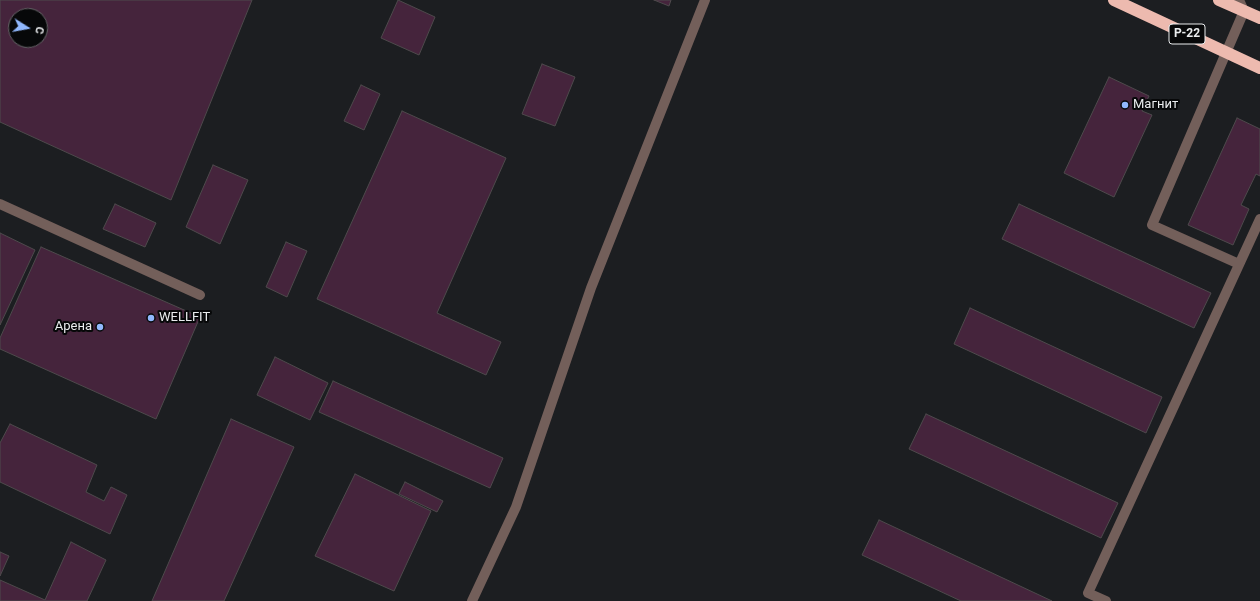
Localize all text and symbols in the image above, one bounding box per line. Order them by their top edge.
north arrow [8,8,48,48]
road number: Р-22 [1169,24,1205,44]
text: С [32,25,46,35]
place label: Магнит [1133,97,1178,113]
marker: Магнит [1120,100,1130,110]
place label: WELLFIT [159,310,210,326]
marker: WELLFIT [146,313,156,323]
place label: Арена [55,319,92,335]
marker: Арена [95,322,105,332]

